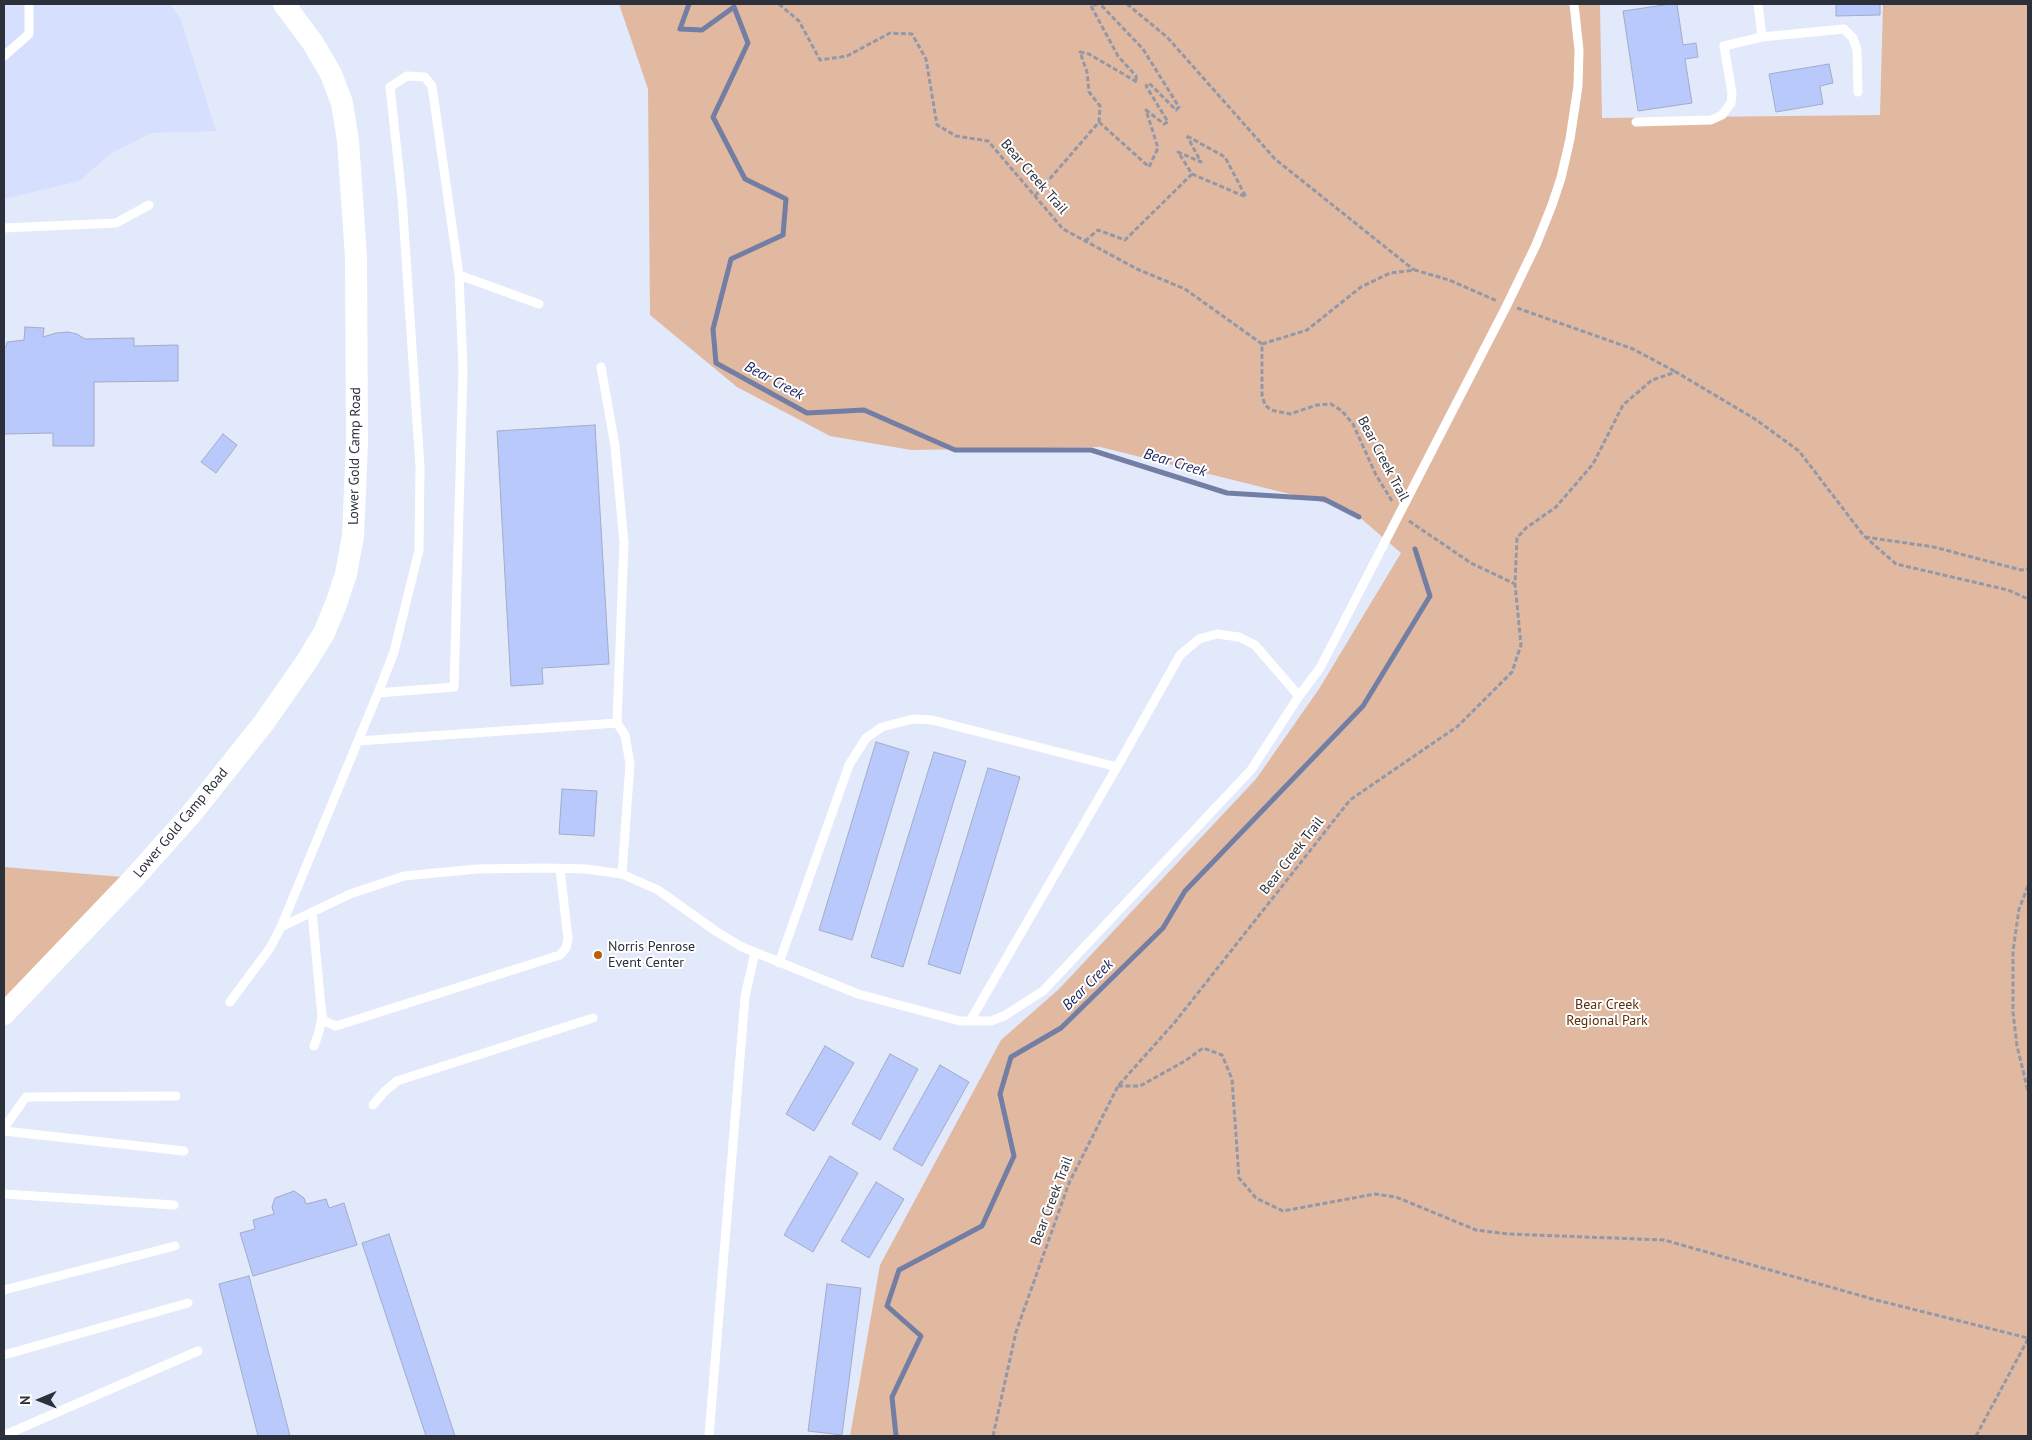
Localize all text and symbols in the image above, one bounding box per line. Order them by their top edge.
street label: Bear Creek Trail [997,136,1071,218]
water label: Bear Creek [741,358,807,404]
street label: Lower Gold Camp Road [345,387,365,525]
street label: Bear Creek Trail [1354,414,1412,504]
water label: Bear Creek [1141,445,1209,481]
street label: Lower Gold Camp Road [130,765,232,881]
street label: Bear Creek Trail [1257,814,1327,898]
place label: Norris Penrose Event Center [608,939,695,972]
marker: Norris Penrose Event Center [592,949,604,961]
water label: Bear Creek [1059,956,1117,1014]
park label: Bear Creek Regional Park [1566,997,1648,1030]
street label: Bear Creek Trail [1027,1154,1077,1248]
north arrow [15,1375,65,1425]
text: N [16,1396,34,1405]

